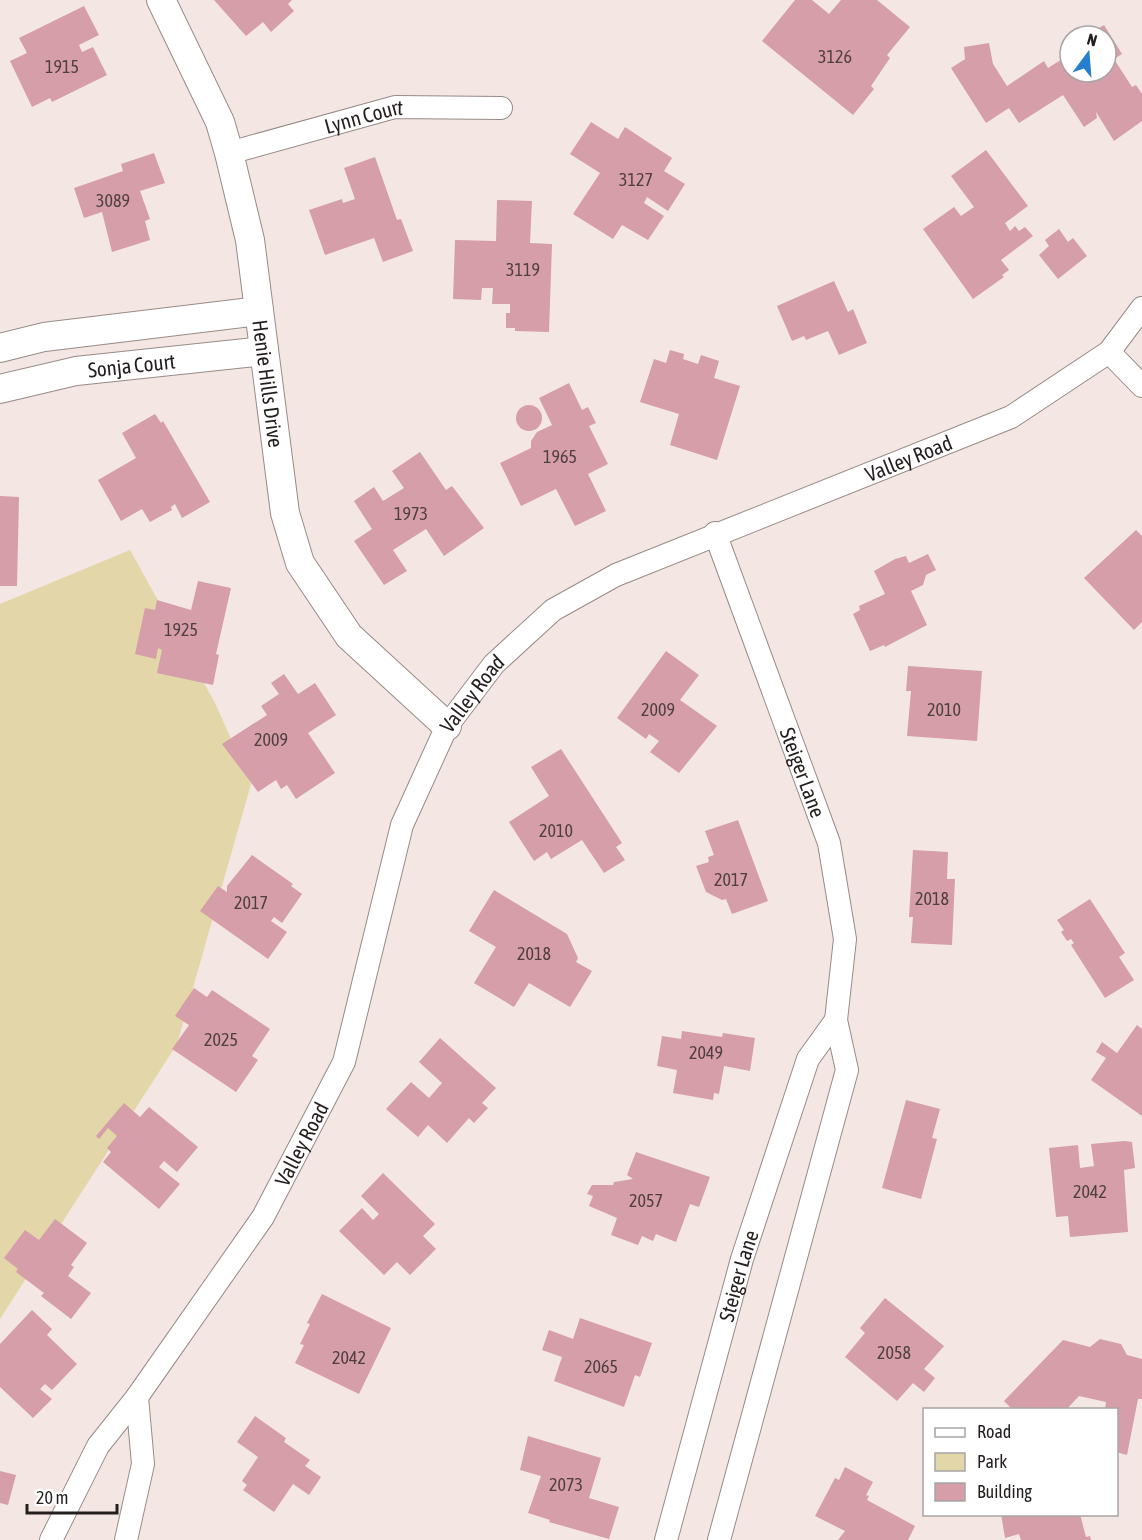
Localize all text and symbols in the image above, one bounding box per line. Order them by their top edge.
north arrow [1058,24,1118,84]
text: N [1085,30,1099,50]
house number: 3126 [818,46,852,67]
house number: 1915 [45,56,79,77]
street label: Lynn Court [322,95,403,138]
house number: 3127 [619,169,653,190]
house number: 3089 [96,190,130,211]
house number: 3119 [506,259,540,280]
street label: Henie Hills Drive [248,318,288,449]
street label: Sonja Court [87,349,177,382]
street label: Valley Road [862,430,955,486]
house number: 1965 [543,446,577,467]
house number: 1973 [394,503,428,524]
house number: 1925 [164,619,198,640]
street label: Valley Road [435,649,509,737]
house number: 2009 [641,699,675,720]
house number: 2010 [927,699,961,720]
street label: Steiger Lane [776,724,830,821]
house number: 2009 [254,729,288,750]
house number: 2010 [539,820,573,841]
house number: 2017 [714,869,748,890]
house number: 2018 [915,888,949,909]
house number: 2017 [234,892,268,913]
house number: 2018 [517,943,551,964]
house number: 2025 [204,1029,238,1050]
house number: 2049 [689,1042,723,1063]
street label: Valley Road [269,1098,333,1190]
house number: 2042 [1073,1181,1107,1202]
house number: 2057 [629,1190,663,1211]
street label: Steiger Lane [714,1227,763,1324]
house number: 2058 [877,1342,911,1363]
house number: 2042 [332,1347,366,1368]
house number: 2065 [584,1356,618,1377]
legend [923,1408,1118,1516]
text: Road [977,1421,1011,1442]
text: Park [977,1451,1007,1472]
house number: 2073 [549,1474,583,1495]
scale bar [27,1477,117,1515]
text: Building [977,1481,1032,1502]
text: 20 m [36,1487,68,1508]

